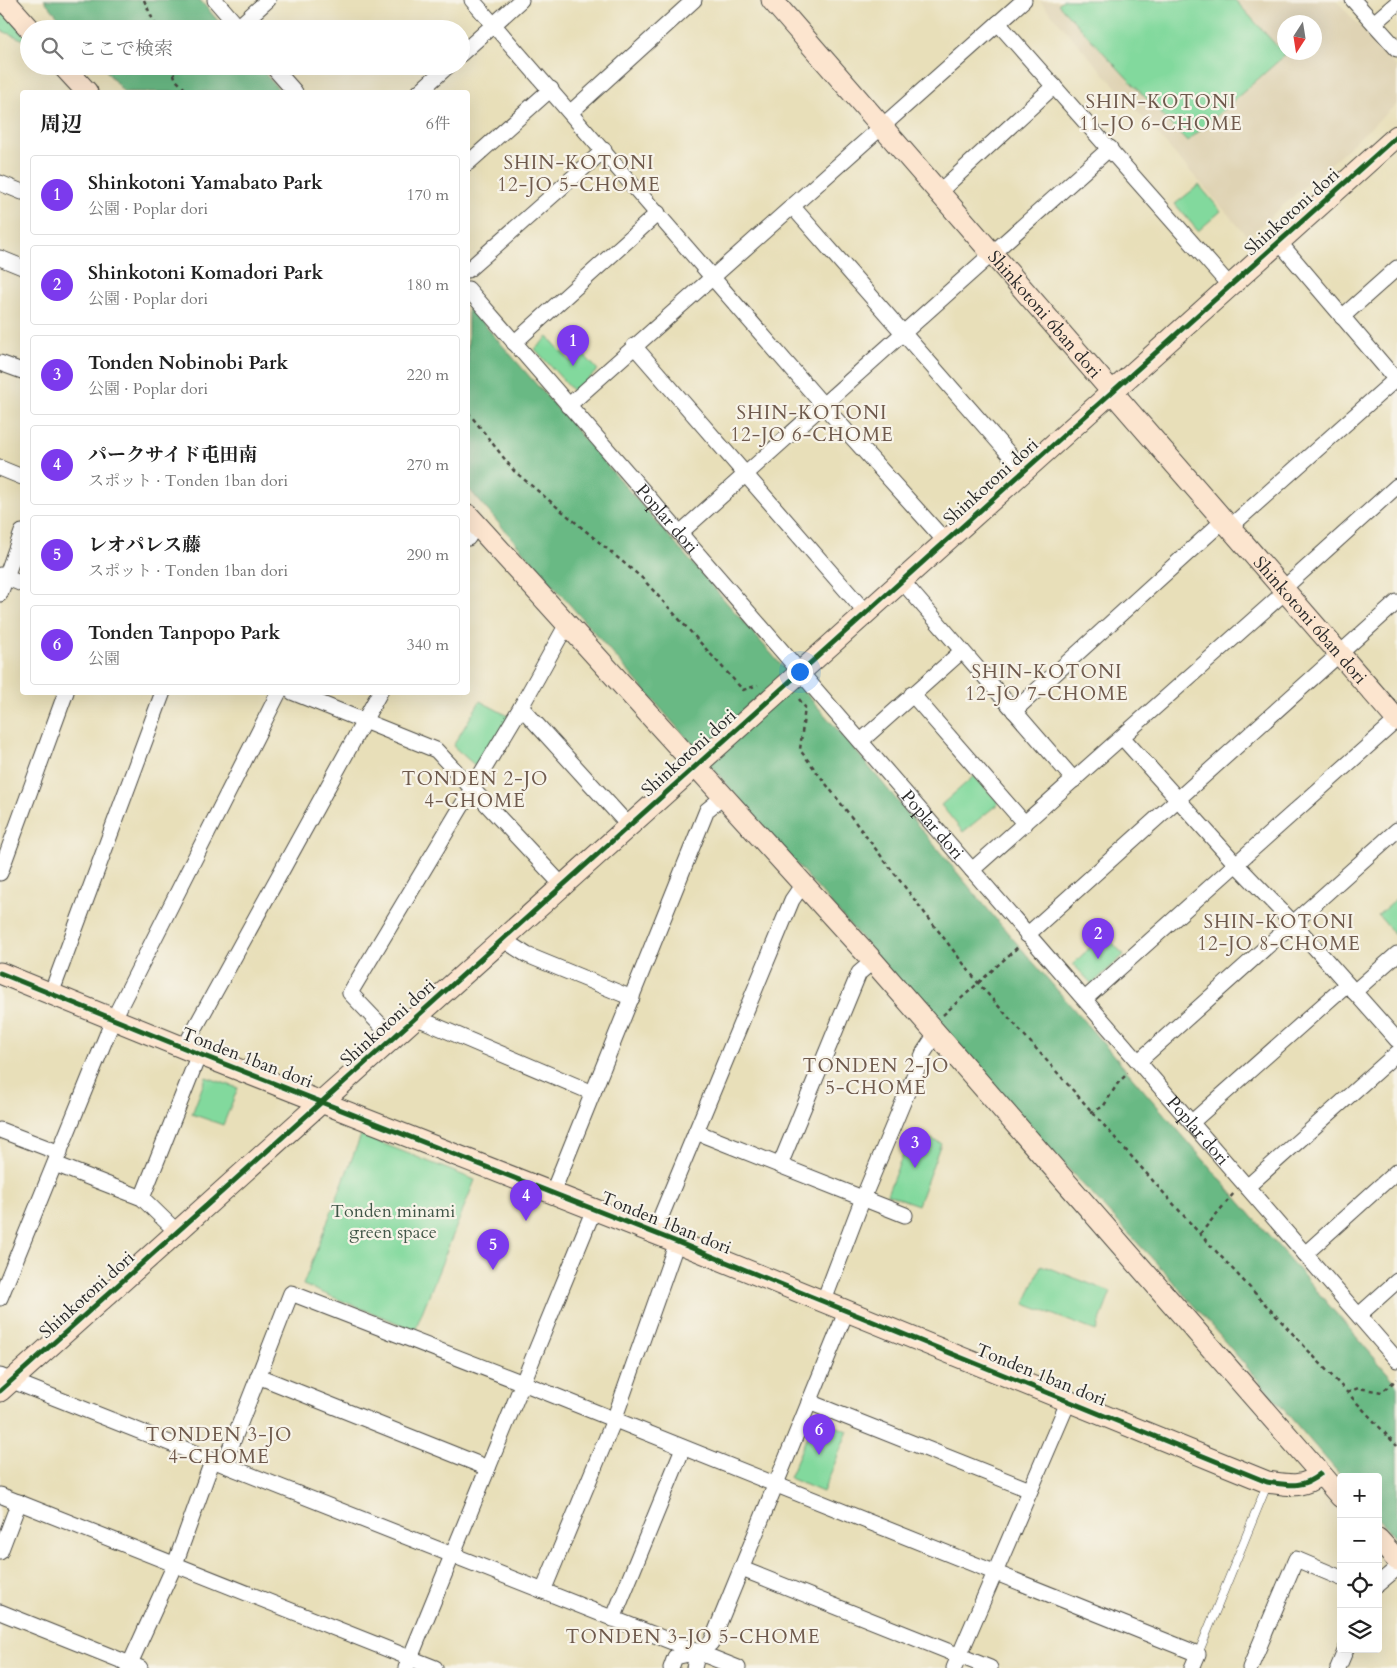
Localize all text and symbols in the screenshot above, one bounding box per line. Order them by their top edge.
north arrow [1277,15,1322,60]
search box [20,20,470,75]
icon: search [38,34,66,62]
text: ここで検索 [78,36,173,62]
district label: SHIN-KOTONI 11-JO 6-CHOME [1079,89,1243,137]
text: 周辺 [40,110,82,139]
text: 6件 [426,113,450,135]
district label: SHIN-KOTONI 12-JO 5-CHOME [497,150,661,198]
street label: Shinkotoni dori [1239,163,1345,261]
text: Shinkotoni Yamabato Park [88,170,323,196]
text: 1 [53,184,61,206]
text: 170 m [407,184,449,206]
text: 公園 · Poplar dori [88,198,208,220]
street label: Shinkotoni 6ban dori [982,245,1107,383]
text: Shinkotoni Komadori Park [88,260,323,286]
text: 2 [53,274,61,296]
text: 180 m [407,274,449,296]
text: 公園 · Poplar dori [88,288,208,310]
pin: 1 [557,325,589,366]
text: Tonden Nobinobi Park [88,350,288,376]
text: 3 [53,364,61,386]
text: 220 m [407,364,449,386]
text: 公園 · Poplar dori [88,378,208,400]
district label: SHIN-KOTONI 12-JO 6-CHOME [730,400,894,448]
street label: Shinkotoni dori [938,433,1044,531]
text: パークサイド屯田南 [88,442,258,468]
text: 4 [53,454,61,476]
text: 270 m [407,454,449,476]
text: スポット · Tonden 1ban dori [88,470,288,492]
street label: Poplar dori [630,478,704,559]
text: レオパレス藤 [88,532,201,558]
text: 5 [53,544,61,566]
text: 290 m [407,544,449,566]
street label: Shinkotoni 6ban dori [1248,551,1373,689]
text: スポット · Tonden 1ban dori [88,560,288,582]
text: Tonden Tanpopo Park [88,620,280,646]
text: 6 [53,634,61,656]
text: 340 m [407,634,449,656]
text: 公園 [88,648,120,670]
your location [787,659,813,685]
district label: SHIN-KOTONI 12-JO 7-CHOME [965,659,1129,707]
street label: Shinkotoni dori [636,704,742,802]
district label: TONDEN 2-JO 4-CHOME [401,766,549,814]
street label: Poplar dori [895,784,970,865]
district label: SHIN-KOTONI 12-JO 8-CHOME [1197,909,1361,957]
pin: 2 [1082,918,1114,959]
street label: Shinkotoni dori [335,974,441,1072]
street label: Tonden 1ban dori [178,1021,316,1095]
district label: TONDEN 2-JO 5-CHOME [802,1053,950,1101]
street label: Poplar dori [1161,1090,1235,1171]
pin: 3 [899,1127,931,1168]
pin: 4 [510,1180,542,1221]
street label: Tonden 1ban dori [597,1185,735,1261]
park label: Tonden minami green space [331,1199,455,1245]
pin: 5 [477,1229,509,1270]
street label: Shinkotoni dori [34,1246,140,1344]
street label: Tonden 1ban dori [972,1337,1110,1413]
pin: 6 [803,1414,835,1455]
district label: TONDEN 3-JO 4-CHOME [145,1422,293,1470]
map controls [1337,1473,1382,1653]
button: + [1337,1473,1382,1518]
button: − [1337,1518,1382,1563]
button: locate [1337,1563,1382,1608]
button: layers [1337,1608,1382,1653]
district label: TONDEN 3-JO 5-CHOME [566,1624,820,1650]

